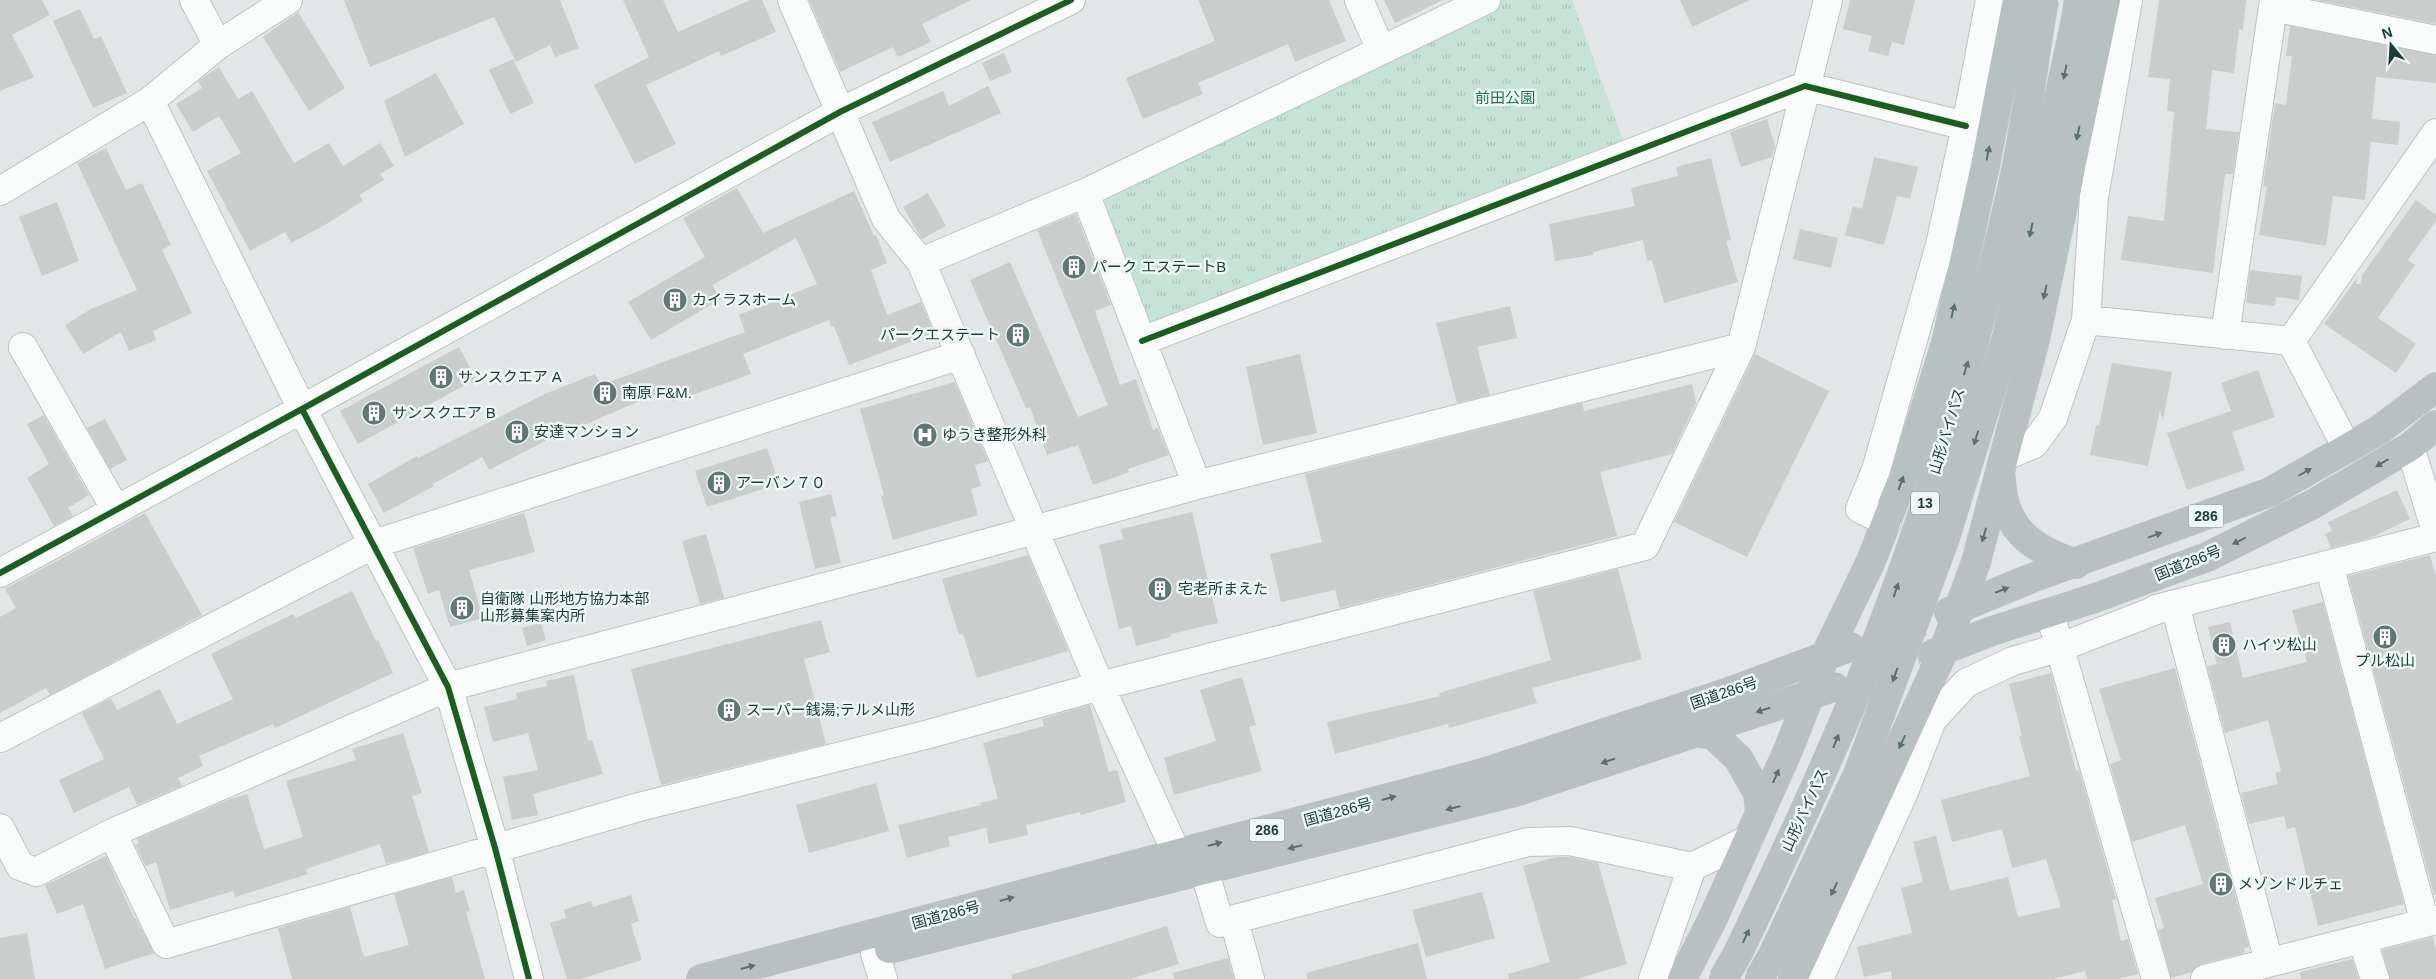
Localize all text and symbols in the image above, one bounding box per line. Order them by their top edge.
north arrow [2366,20,2416,70]
text: N [2380,23,2394,42]
one-way arrow [2061,64,2069,79]
park label: 前田公園 [1475,89,1535,106]
one-way arrow [2074,126,2082,141]
one-way arrow [1984,145,1992,160]
one-way arrow [2026,223,2034,239]
building icon: パーク エステートB [1061,254,1087,280]
place label: パーク エステートB [1092,258,1226,275]
one-way arrow [2041,285,2049,300]
building icon: カイラスホーム [662,287,688,313]
place label: カイラスホーム [692,291,796,308]
one-way arrow [1949,304,1957,319]
building icon: パークエステート [1005,322,1031,348]
place label: パークエステート [880,326,1000,343]
one-way arrow [1963,361,1971,376]
building icon: サンスクエア A [428,364,454,390]
place label: サンスクエア A [458,368,562,385]
building icon: 南原 F&M. [592,380,618,406]
place label: 南原 F&M. [622,384,692,401]
street label: 山形バイパス [1925,385,1968,476]
building icon: サンスクエア B [361,400,387,426]
place label: サンスクエア B [392,404,496,421]
building icon: 安達マンション [504,419,530,445]
hospital icon: ゆうき整形外科 [912,422,938,448]
place label: 安達マンション [534,423,639,440]
place label: ゆうき整形外科 [942,426,1047,443]
one-way arrow [1972,431,1979,446]
one-way arrow [2375,459,2388,468]
one-way arrow [2298,468,2311,477]
building icon: アーバン７０ [706,470,732,496]
place label: アーバン７０ [736,474,826,491]
one-way arrow [1898,476,1905,491]
road number: 13 [1911,492,1939,514]
road number: 286 [2188,504,2224,528]
one-way arrow [1979,527,1987,542]
one-way arrow [2148,531,2163,539]
one-way arrow [2232,537,2246,545]
street label: 国道286号 [2152,542,2223,584]
building icon: 宅老所まえた [1147,576,1173,602]
place label: 宅老所まえた [1178,580,1268,597]
one-way arrow [1893,582,1900,597]
one-way arrow [1995,586,2010,594]
place label: 自衛隊 山形地方協力本部 山形募集案内所 [480,590,649,624]
building icon: 自衛隊 山形地方協力本部 山形募集案内所 [449,595,475,621]
building icon: プル松山 [2372,624,2398,650]
building icon: ハイツ松山 [2211,632,2237,658]
place label: ハイツ松山 [2242,636,2317,653]
place label: プル松山 [2355,652,2415,669]
one-way arrow [1891,667,1898,682]
street label: 国道286号 [1688,673,1760,712]
building icon: スーパー銭湯;テルメ山形 [716,697,742,723]
place label: スーパー銭湯;テルメ山形 [746,701,915,718]
one-way arrow [1755,707,1770,714]
one-way arrow [1833,734,1841,748]
one-way arrow [1897,735,1905,749]
one-way arrow [1601,758,1616,765]
street label: 山形バイパス [1778,766,1831,854]
one-way arrow [1773,769,1781,783]
street label: 国道286号 [1302,794,1374,829]
one-way arrow [1381,794,1396,802]
one-way arrow [1446,804,1461,812]
road number: 286 [1250,818,1284,842]
one-way arrow [1207,840,1222,848]
one-way arrow [1288,844,1303,852]
building icon: メゾンドルチェ [2208,871,2234,897]
place label: メゾンドルチェ [2238,875,2343,892]
one-way arrow [1830,882,1838,896]
one-way arrow [999,895,1014,903]
street label: 国道286号 [910,897,982,932]
one-way arrow [1742,929,1750,943]
one-way arrow [741,962,756,970]

